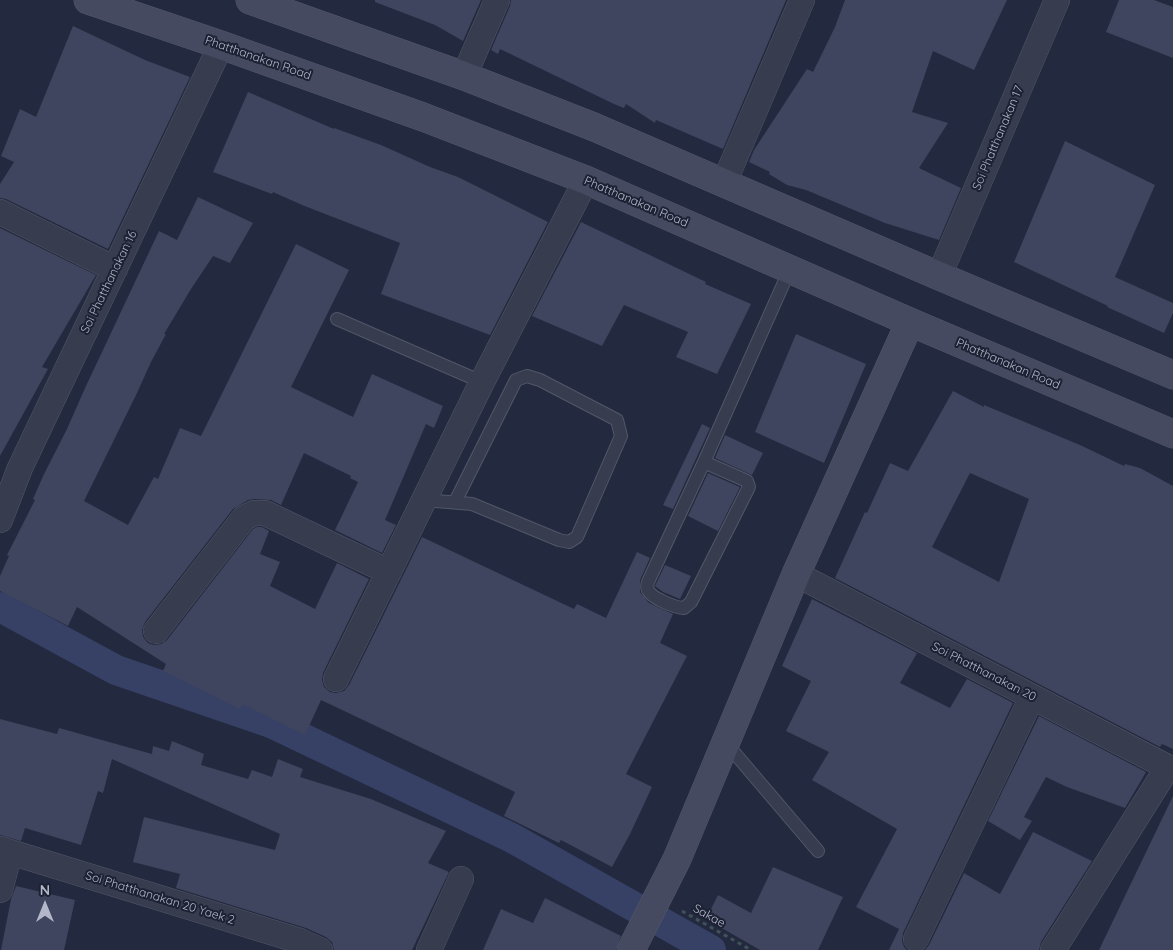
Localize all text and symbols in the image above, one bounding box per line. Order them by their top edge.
street label: Phatthanakan Road [203,33,313,83]
street label: Soi Phatthanakan 17 [969,84,1027,192]
street label: Phatthanakan Road [582,174,690,230]
street label: Soi Phatthanakan 16 [78,228,140,336]
street label: Phatthanakan Road [954,336,1062,392]
street label: Soi Phatthanakan 20 [929,639,1039,705]
street label: Soi Phatthanakan 20 Yaek 2 [84,868,236,928]
north arrow [20,880,70,930]
text: N [40,881,50,899]
street label: Sakae [690,901,728,931]

